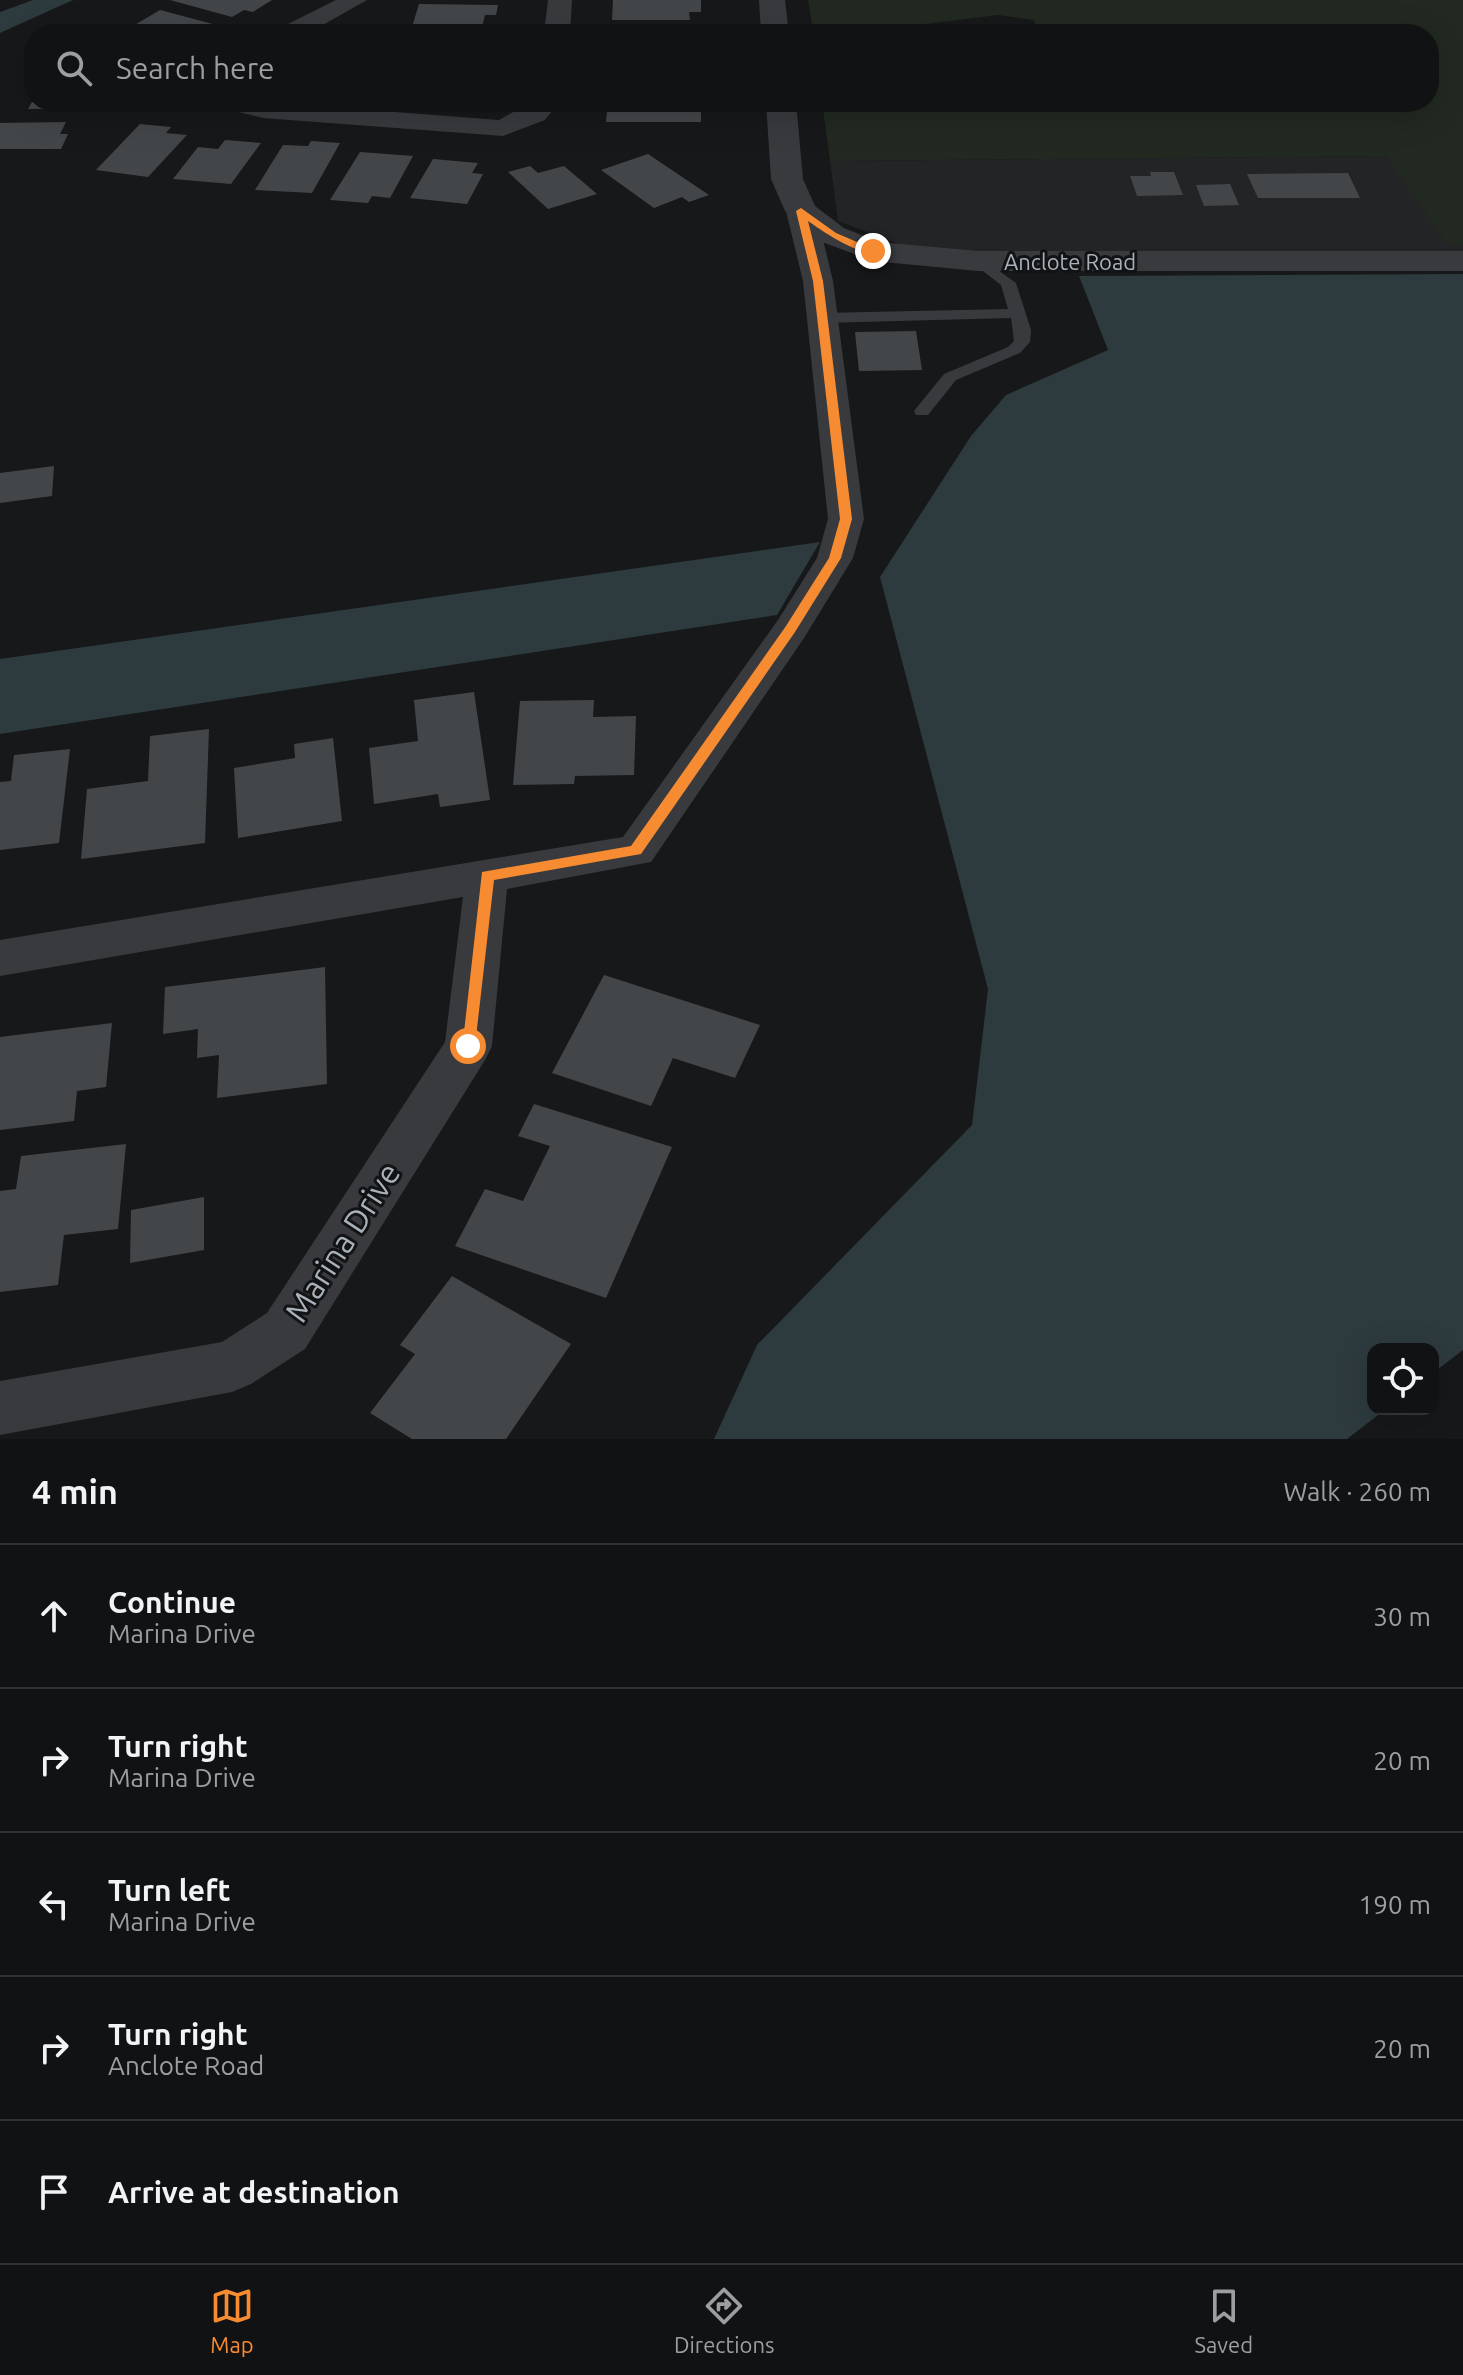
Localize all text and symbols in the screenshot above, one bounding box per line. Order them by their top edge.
search box [24,24,1439,112]
icon: search [52,46,96,90]
text: Search here [116,51,275,85]
route end [855,233,891,269]
street label: Anclote Road [1004,249,1136,274]
route start [450,1028,486,1064]
street label: Marina Drive [277,1156,407,1328]
map controls [1367,1343,1439,1415]
button: locate [1367,1343,1439,1415]
text: 4 min [32,1472,118,1510]
text: Walk · 260 m [1283,1477,1431,1506]
text: Continue [108,1585,236,1619]
icon: ahead [32,1594,76,1638]
text: 30 m [1373,1602,1431,1631]
text: Marina Drive [108,1619,256,1648]
text: Turn right [108,1729,248,1763]
icon: right [32,1738,76,1782]
text: 20 m [1373,1746,1431,1775]
text: Marina Drive [108,1763,256,1792]
text: Turn left [108,1873,230,1907]
icon: left [32,1882,76,1926]
text: 190 m [1359,1890,1431,1919]
text: Marina Drive [108,1907,256,1936]
text: Turn right [108,2017,248,2051]
icon: right [32,2026,76,2070]
text: 20 m [1373,2034,1431,2063]
text: Anclote Road [108,2051,264,2080]
icon: arrive [32,2170,76,2214]
text: Arrive at destination [108,2175,400,2209]
tab: Map [210,2284,254,2357]
tab: Directions [674,2284,775,2357]
tab: Saved [1194,2284,1253,2357]

